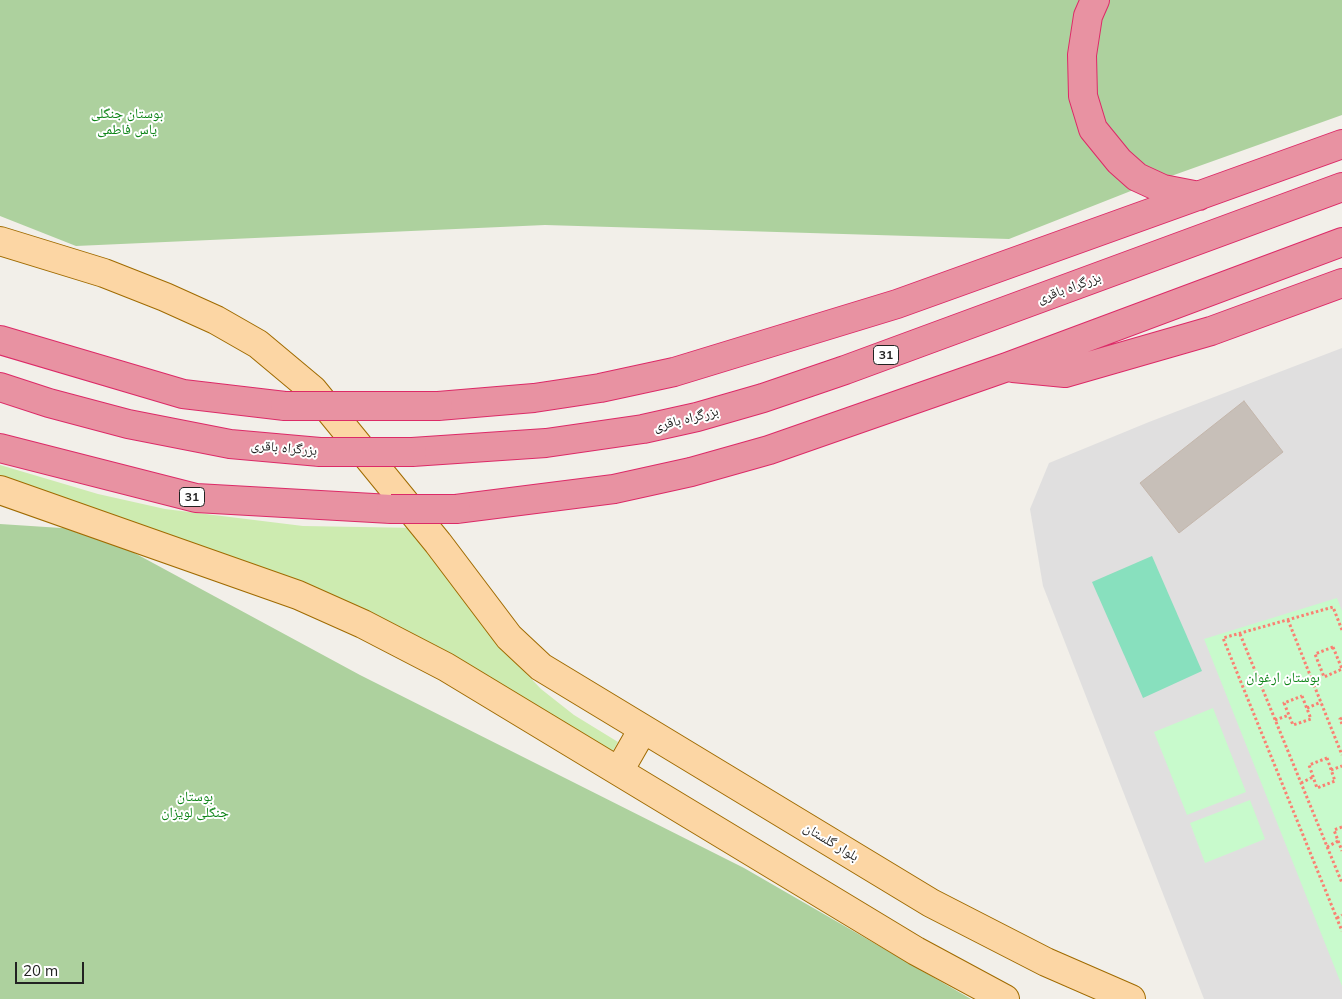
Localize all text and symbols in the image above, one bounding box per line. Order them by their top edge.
park label: بوستان جنگلی یاس فاطمی [91,106,163,138]
street label: بزرگراه باقری [1035,269,1103,307]
road number: 31 [874,346,898,364]
street label: بزرگراه باقری [652,403,720,435]
street label: بزرگراه باقری [250,437,318,459]
road number: 31 [180,488,204,507]
park label: بوستان ارغوان [1246,670,1320,686]
park label: بوستان جنگلی لویزان [161,789,229,822]
street label: بلوار گلستان [800,819,862,865]
scale bar [18,952,86,984]
text: 20 m [23,961,58,980]

